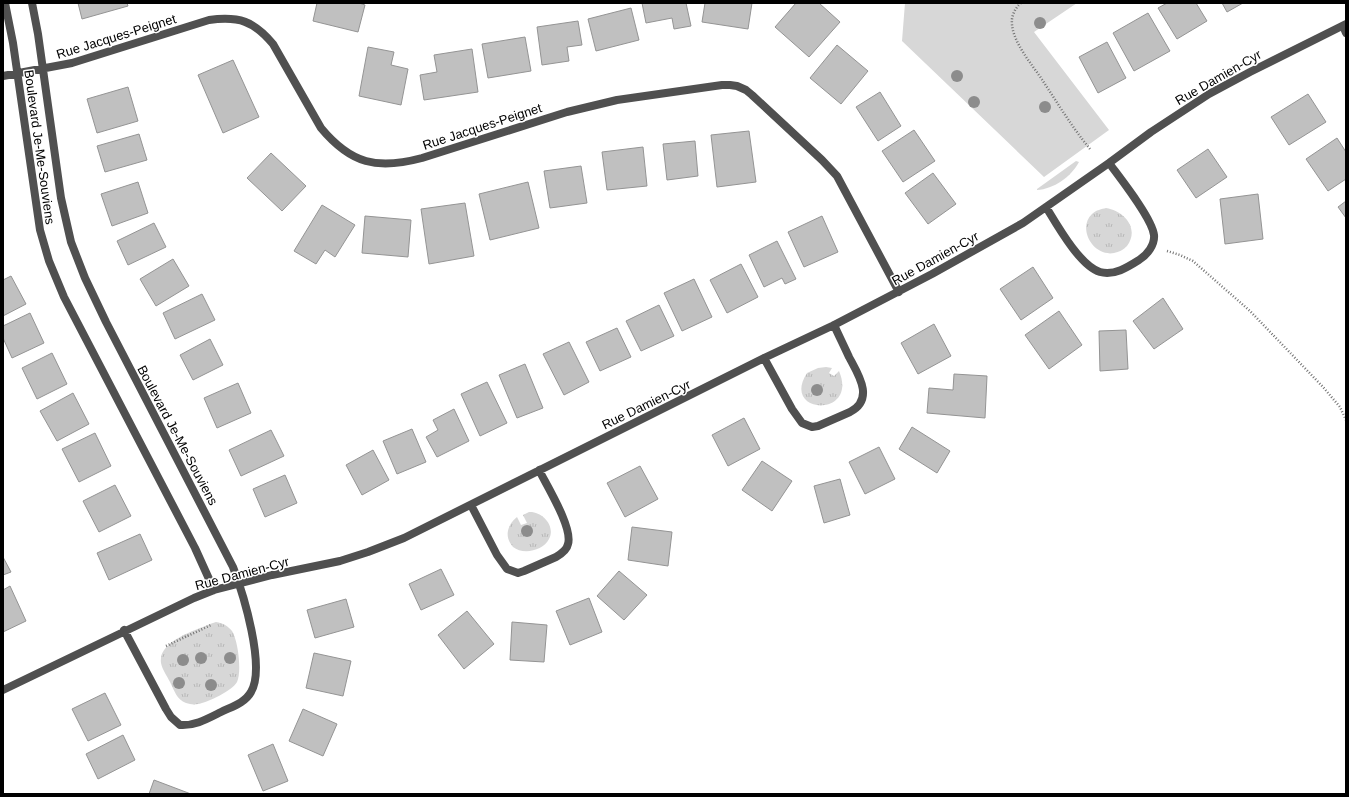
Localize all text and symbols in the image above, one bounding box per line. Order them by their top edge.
street label: Rue Jacques-Peignet [55,11,178,62]
street label: Rue Damien-Cyr [1173,46,1264,108]
street label: Boulevard Je-Me-Souviens [21,69,58,226]
street label: Rue Jacques-Peignet [421,100,544,153]
street label: Rue Damien-Cyr [889,228,982,288]
street label: Boulevard Je-Me-Souviens [134,363,221,508]
street label: Rue Damien-Cyr [599,376,694,432]
street label: Rue Damien-Cyr [193,554,291,593]

